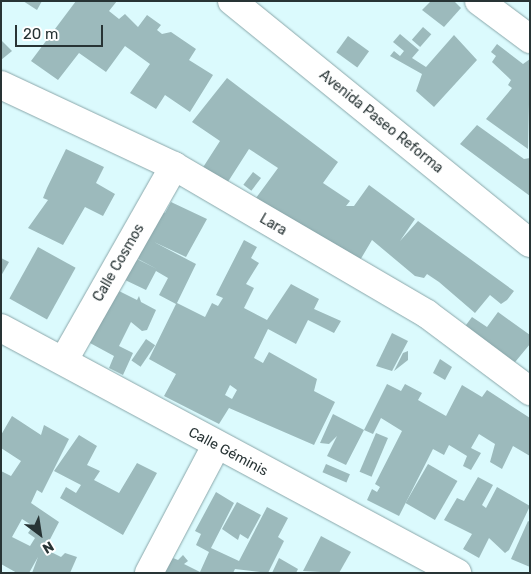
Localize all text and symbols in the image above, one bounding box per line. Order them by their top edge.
scale bar [18,15,105,47]
text: 20 m [23,25,58,43]
street label: Avenida Paseo Reforma [316,67,446,177]
street label: Lara [256,211,290,239]
street label: Calle Cosmos [90,221,148,305]
street label: Calle Géminis [185,424,271,480]
north arrow [15,509,65,559]
text: N [39,537,57,557]

